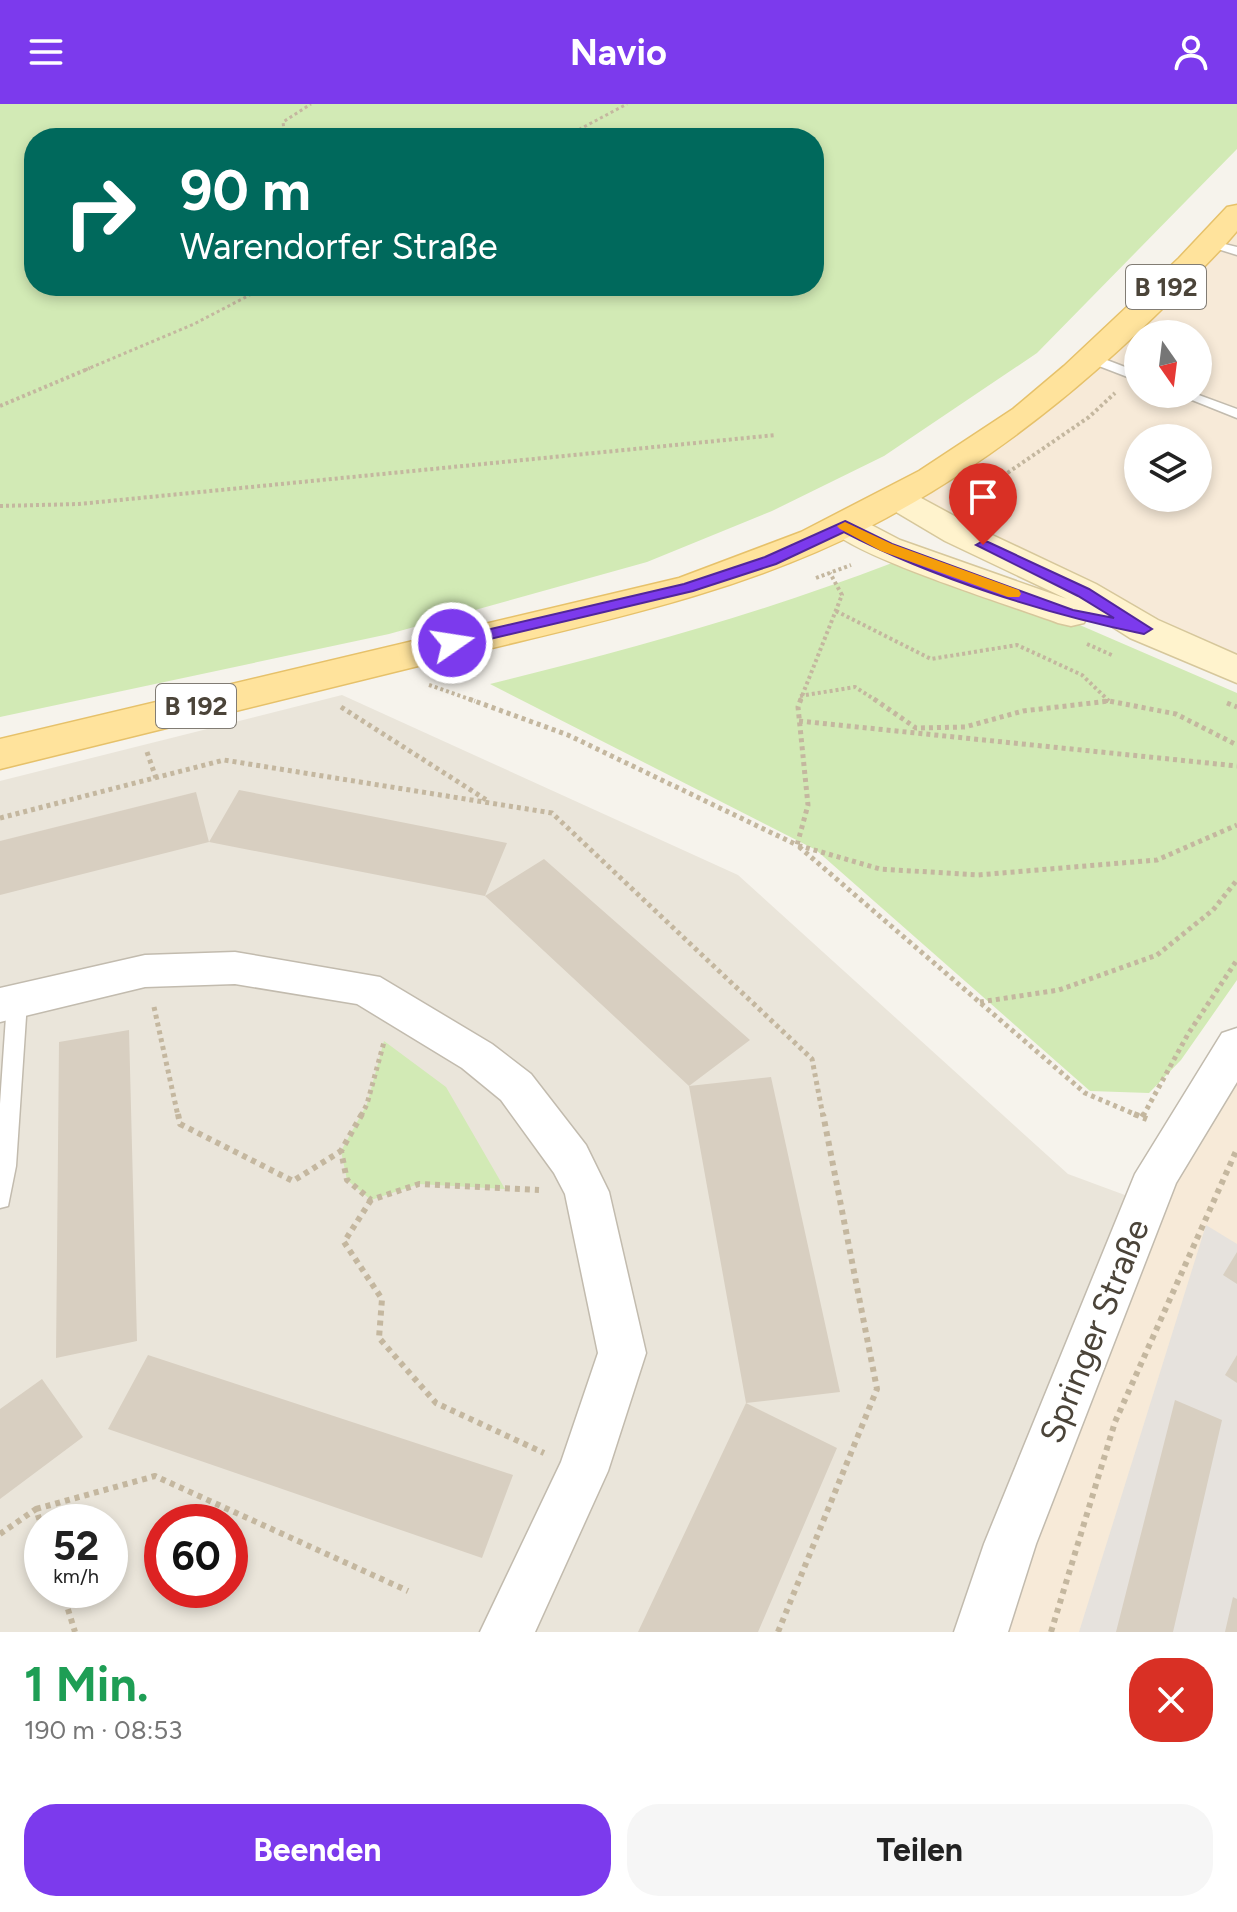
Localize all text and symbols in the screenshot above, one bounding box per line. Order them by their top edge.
icon: menu [24,30,68,74]
icon: person [1169,30,1213,74]
text: Navio [570,31,667,74]
text: 90 m [180,157,311,224]
icon: right [48,160,152,264]
text: Warendorfer Straße [180,225,498,268]
road number: B 192 [1126,265,1206,309]
north arrow [1124,320,1212,408]
map controls [1124,320,1212,512]
button: layers [1124,424,1212,512]
pin [949,463,1017,545]
icon: arrive [961,475,1005,519]
position arrow [410,601,494,685]
road number: B 192 [156,684,236,728]
street label: Springer Straße [1031,1213,1158,1449]
speed limit sign: 60 [144,1504,248,1608]
text: 52 [53,1522,99,1570]
text: km/h [53,1564,99,1588]
text: 1 Min. [24,1655,149,1713]
button: close [1129,1658,1213,1742]
text: 190 m · 08:53 [24,1714,182,1746]
button: Beenden [24,1804,611,1896]
button: Teilen [627,1804,1213,1896]

